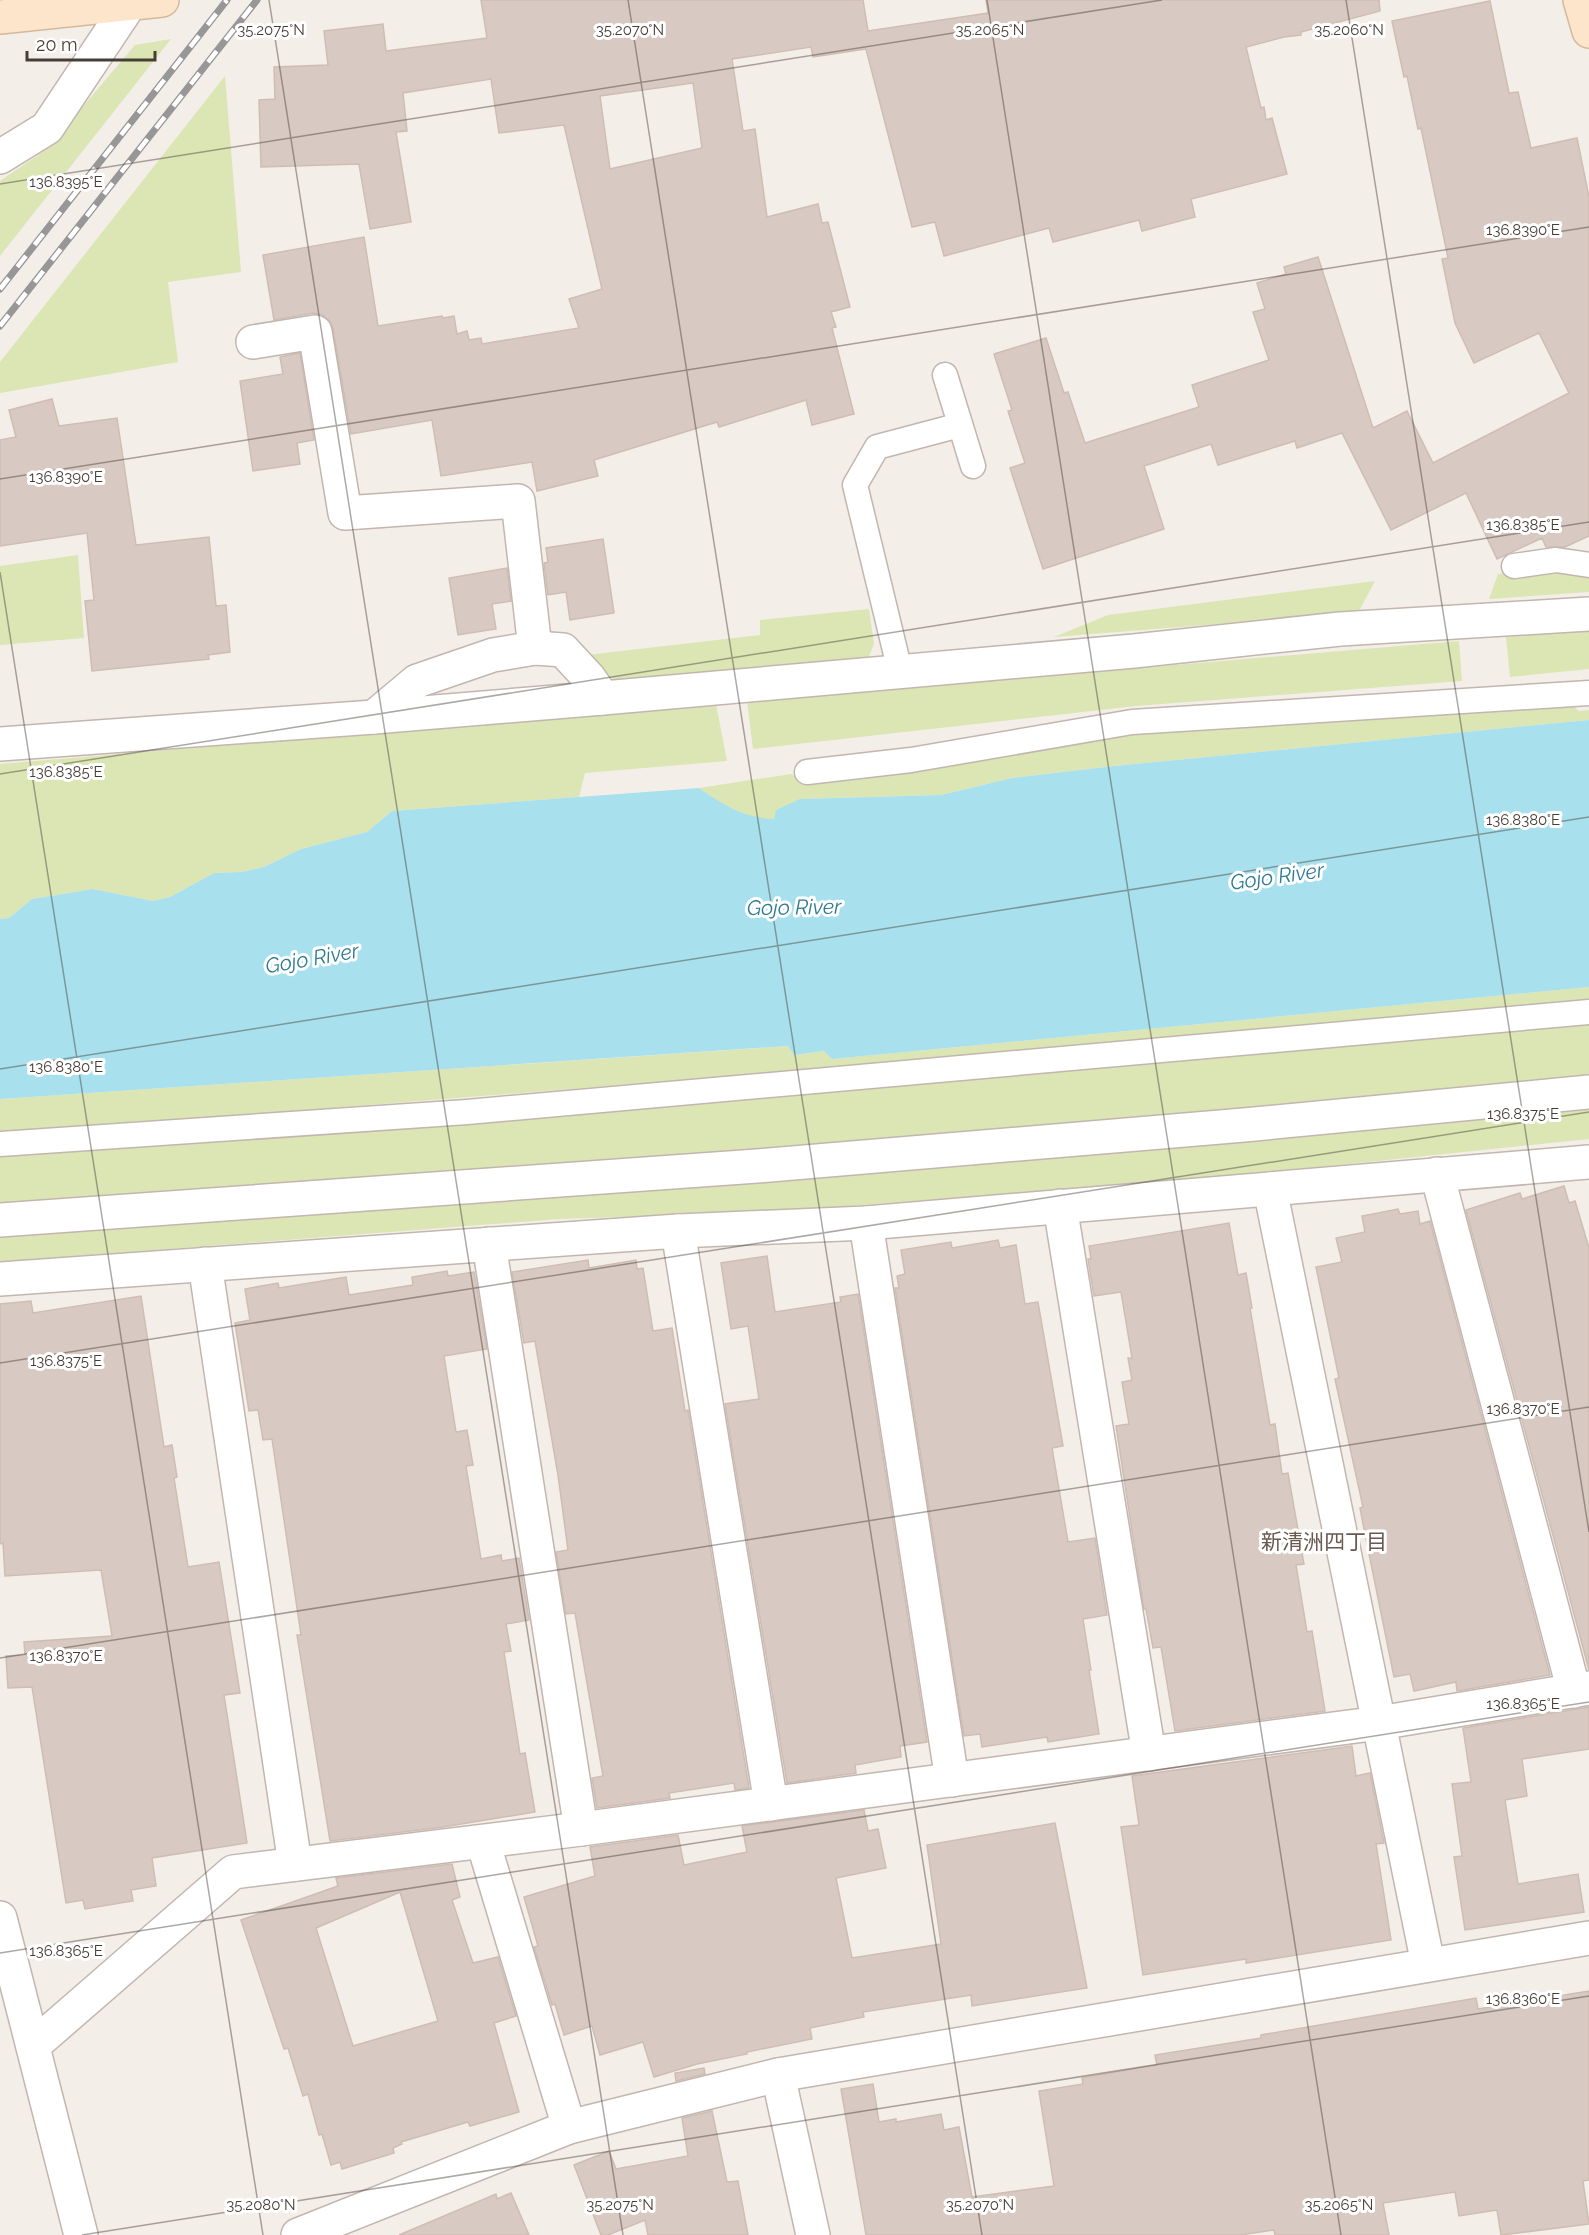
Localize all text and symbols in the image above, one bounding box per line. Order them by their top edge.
text: 35.2075°N [237,21,305,39]
text: 35.2070°N [596,21,664,39]
text: 35.2065°N [956,21,1024,39]
text: 35.2060°N [1314,21,1384,39]
scale bar [27,24,154,62]
text: 20 m [36,34,78,55]
text: 136.8395°E [29,173,103,191]
text: 136.8390°E [1486,221,1560,239]
text: 136.8390°E [29,468,103,486]
text: 136.8385°E [1486,516,1560,534]
text: 136.8385°E [29,763,103,781]
text: 136.8380°E [1486,811,1560,829]
water label: Gojo River [1228,857,1326,895]
water label: Gojo River [747,894,842,920]
water label: Gojo River [263,937,361,979]
text: 136.8380°E [29,1058,103,1076]
text: 136.8375°E [1487,1105,1559,1123]
text: 136.8375°E [30,1352,102,1370]
text: 136.8370°E [1486,1400,1560,1418]
district label: 新清洲四丁目 [1261,1529,1387,1554]
text: 136.8370°E [29,1647,103,1665]
text: 136.8365°E [1486,1695,1560,1713]
text: 136.8365°E [29,1942,103,1960]
text: 136.8360°E [1486,1990,1560,2008]
text: 35.2080°N [226,2196,296,2214]
text: 35.2075°N [586,2196,654,2214]
text: 35.2070°N [946,2196,1014,2214]
text: 35.2065°N [1305,2196,1373,2214]

